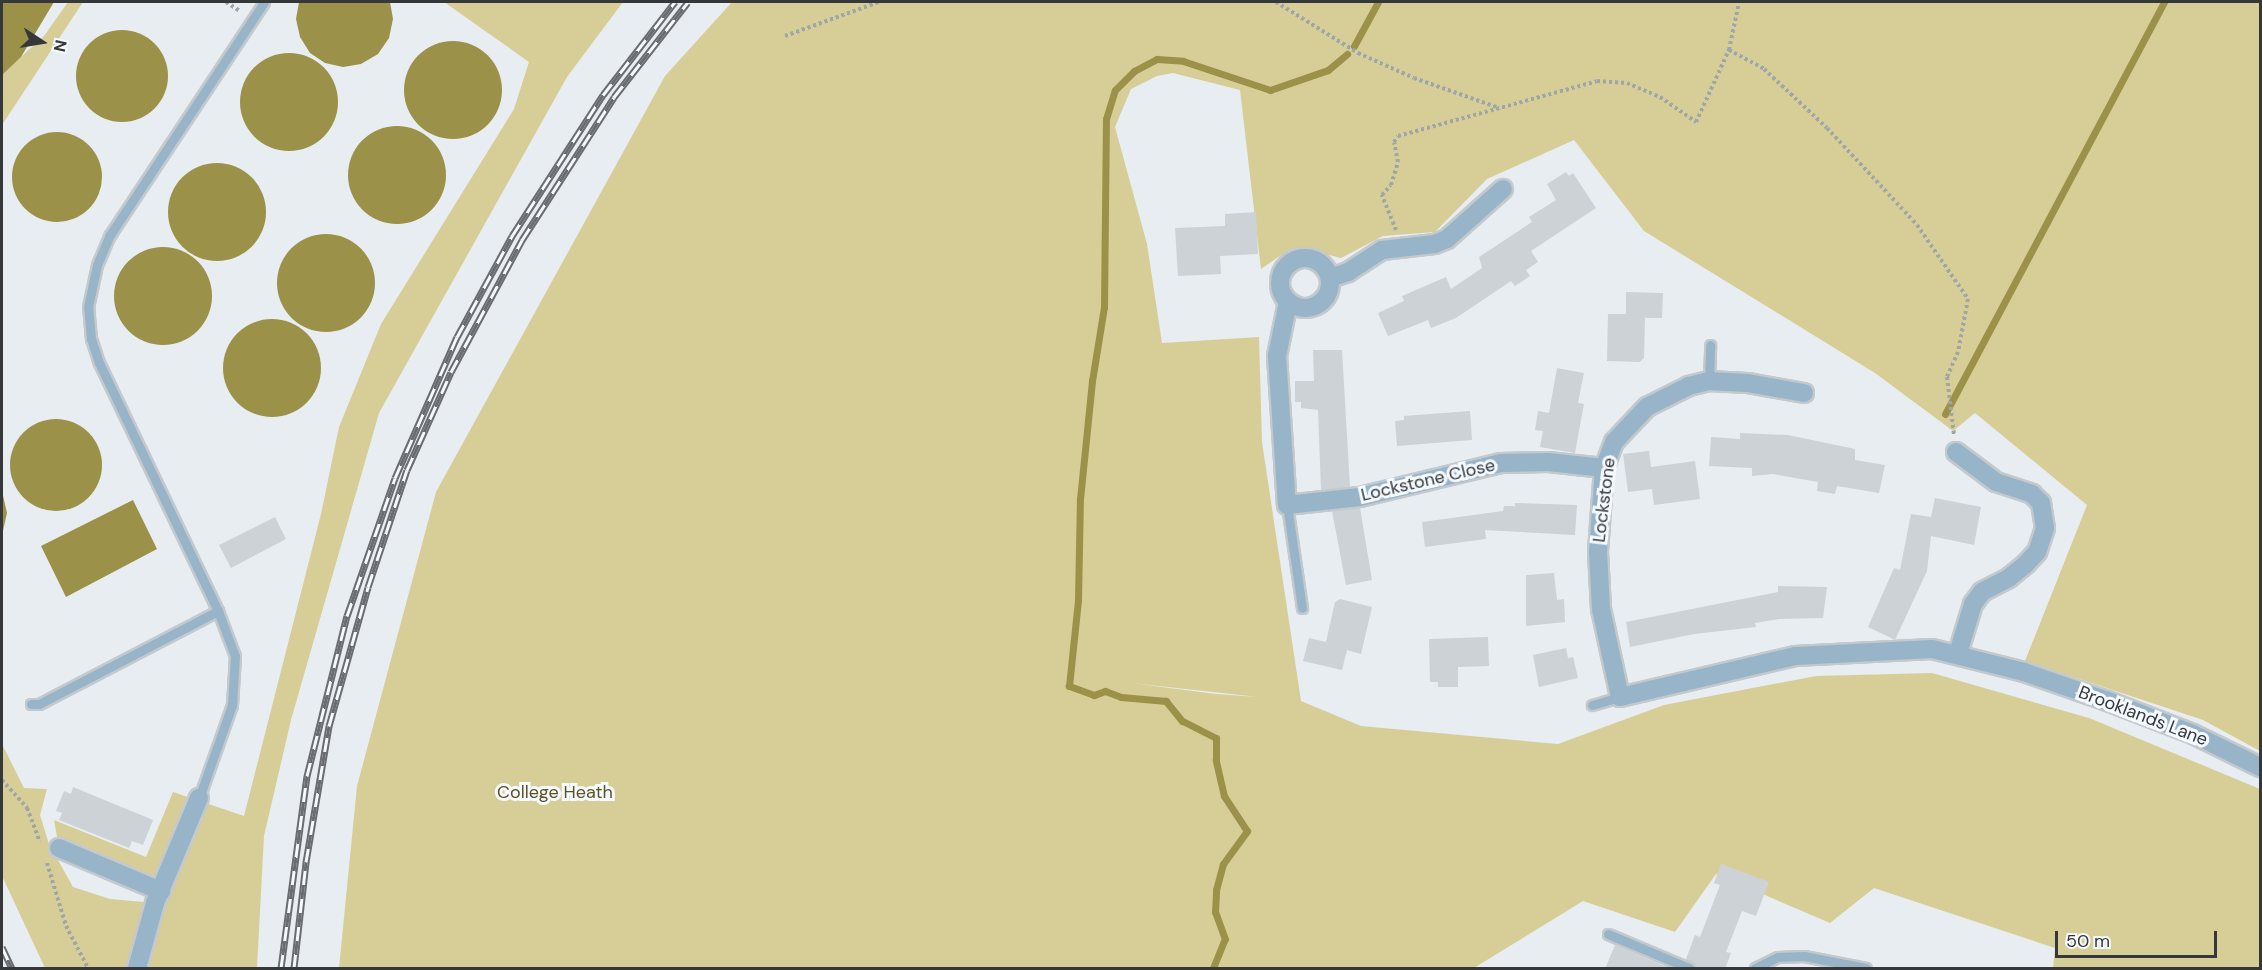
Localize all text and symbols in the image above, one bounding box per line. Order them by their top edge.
north arrow [12,12,72,72]
text: N [49,38,72,54]
street label: Lockstone Close [1359,454,1497,506]
street label: Lockstone [1588,456,1620,544]
street label: Brooklands Lane [2075,681,2211,751]
park label: College Heath [497,781,613,803]
scale bar [2058,919,2220,957]
text: 50 m [2066,929,2110,953]

